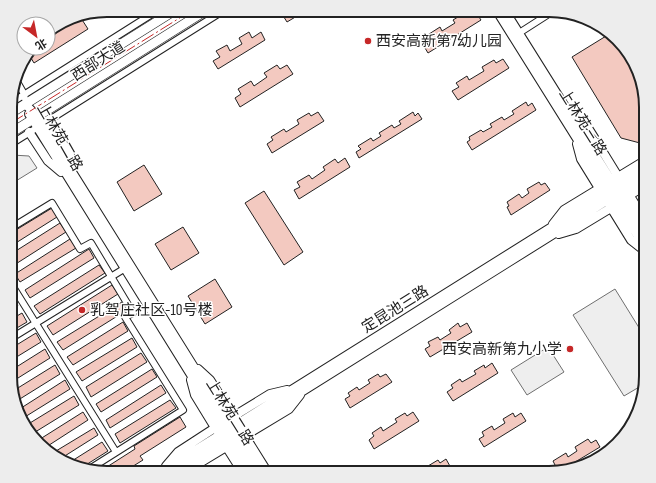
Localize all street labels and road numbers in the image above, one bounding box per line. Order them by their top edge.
street label: 西部大道 [68,37,129,85]
street label: 上林苑三路 [555,85,611,159]
street label: 上林苑二路 [33,100,87,174]
street label: 定昆池三路 [358,281,432,337]
street label: 上林苑二路 [202,375,258,449]

